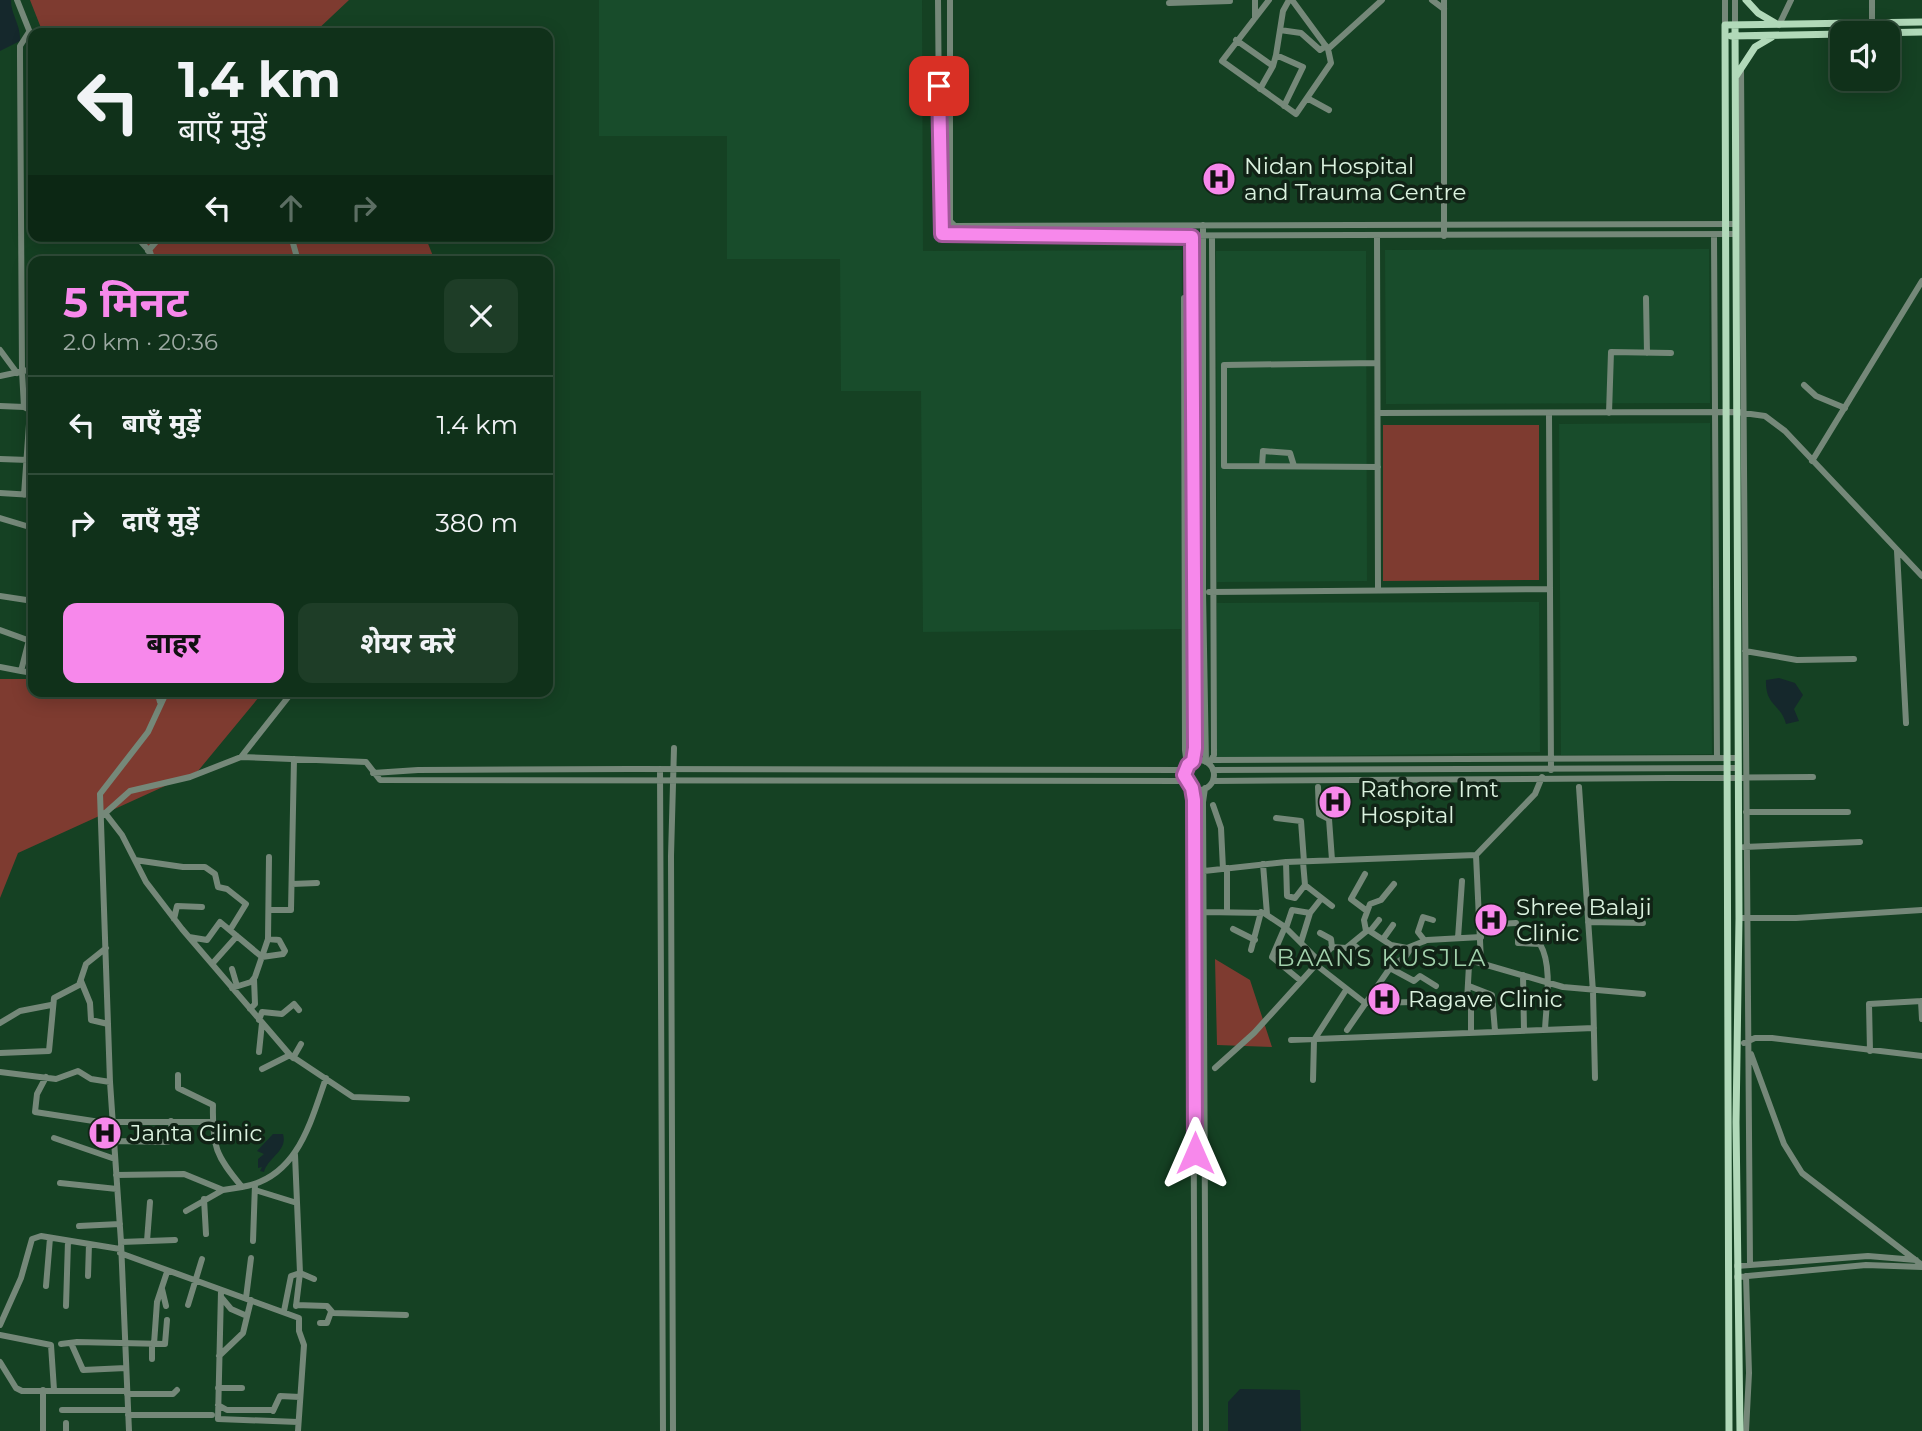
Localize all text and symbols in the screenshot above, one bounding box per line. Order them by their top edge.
map controls [1830,21,1900,91]
button: sound [1830,21,1900,91]
text: 1.4 km [178,50,341,109]
icon: left [63,56,154,147]
pin [909,56,969,116]
icon: arrive [920,67,958,105]
text: बाएँ मुड़ें [178,110,267,149]
place label: Nidan Hospital and Trauma Centre [1244,152,1466,206]
hospital icon: Nidan Hospital and Trauma Centre [1200,160,1238,198]
icon: left [199,189,237,227]
icon: ahead [272,189,310,227]
icon: right [345,189,383,227]
text: 5 मिनट [63,276,188,328]
button: close [444,279,518,353]
text: 2.0 km · 20:36 [63,328,218,356]
icon: left [63,406,101,444]
text: बाएँ मुड़ें [122,407,201,439]
text: 1.4 km [436,409,518,441]
icon: right [63,504,101,542]
text: दाएँ मुड़ें [122,505,199,537]
text: 380 m [435,507,518,539]
button: बाहर [63,603,284,683]
button: शेयर करें [298,603,518,683]
place label: Rathore Imt Hospital [1360,775,1499,829]
hospital icon: Rathore Imt Hospital [1316,783,1354,821]
place label: Shree Balaji Clinic [1516,893,1652,947]
hospital icon: Shree Balaji Clinic [1472,901,1510,939]
district label: BAANS KUSJLA [1276,943,1488,972]
hospital icon: Ragave Clinic [1365,980,1403,1018]
place label: Ragave Clinic [1408,985,1563,1013]
hospital icon: Janta Clinic [86,1114,124,1152]
position arrow [1158,1116,1232,1190]
place label: Janta Clinic [129,1119,263,1147]

